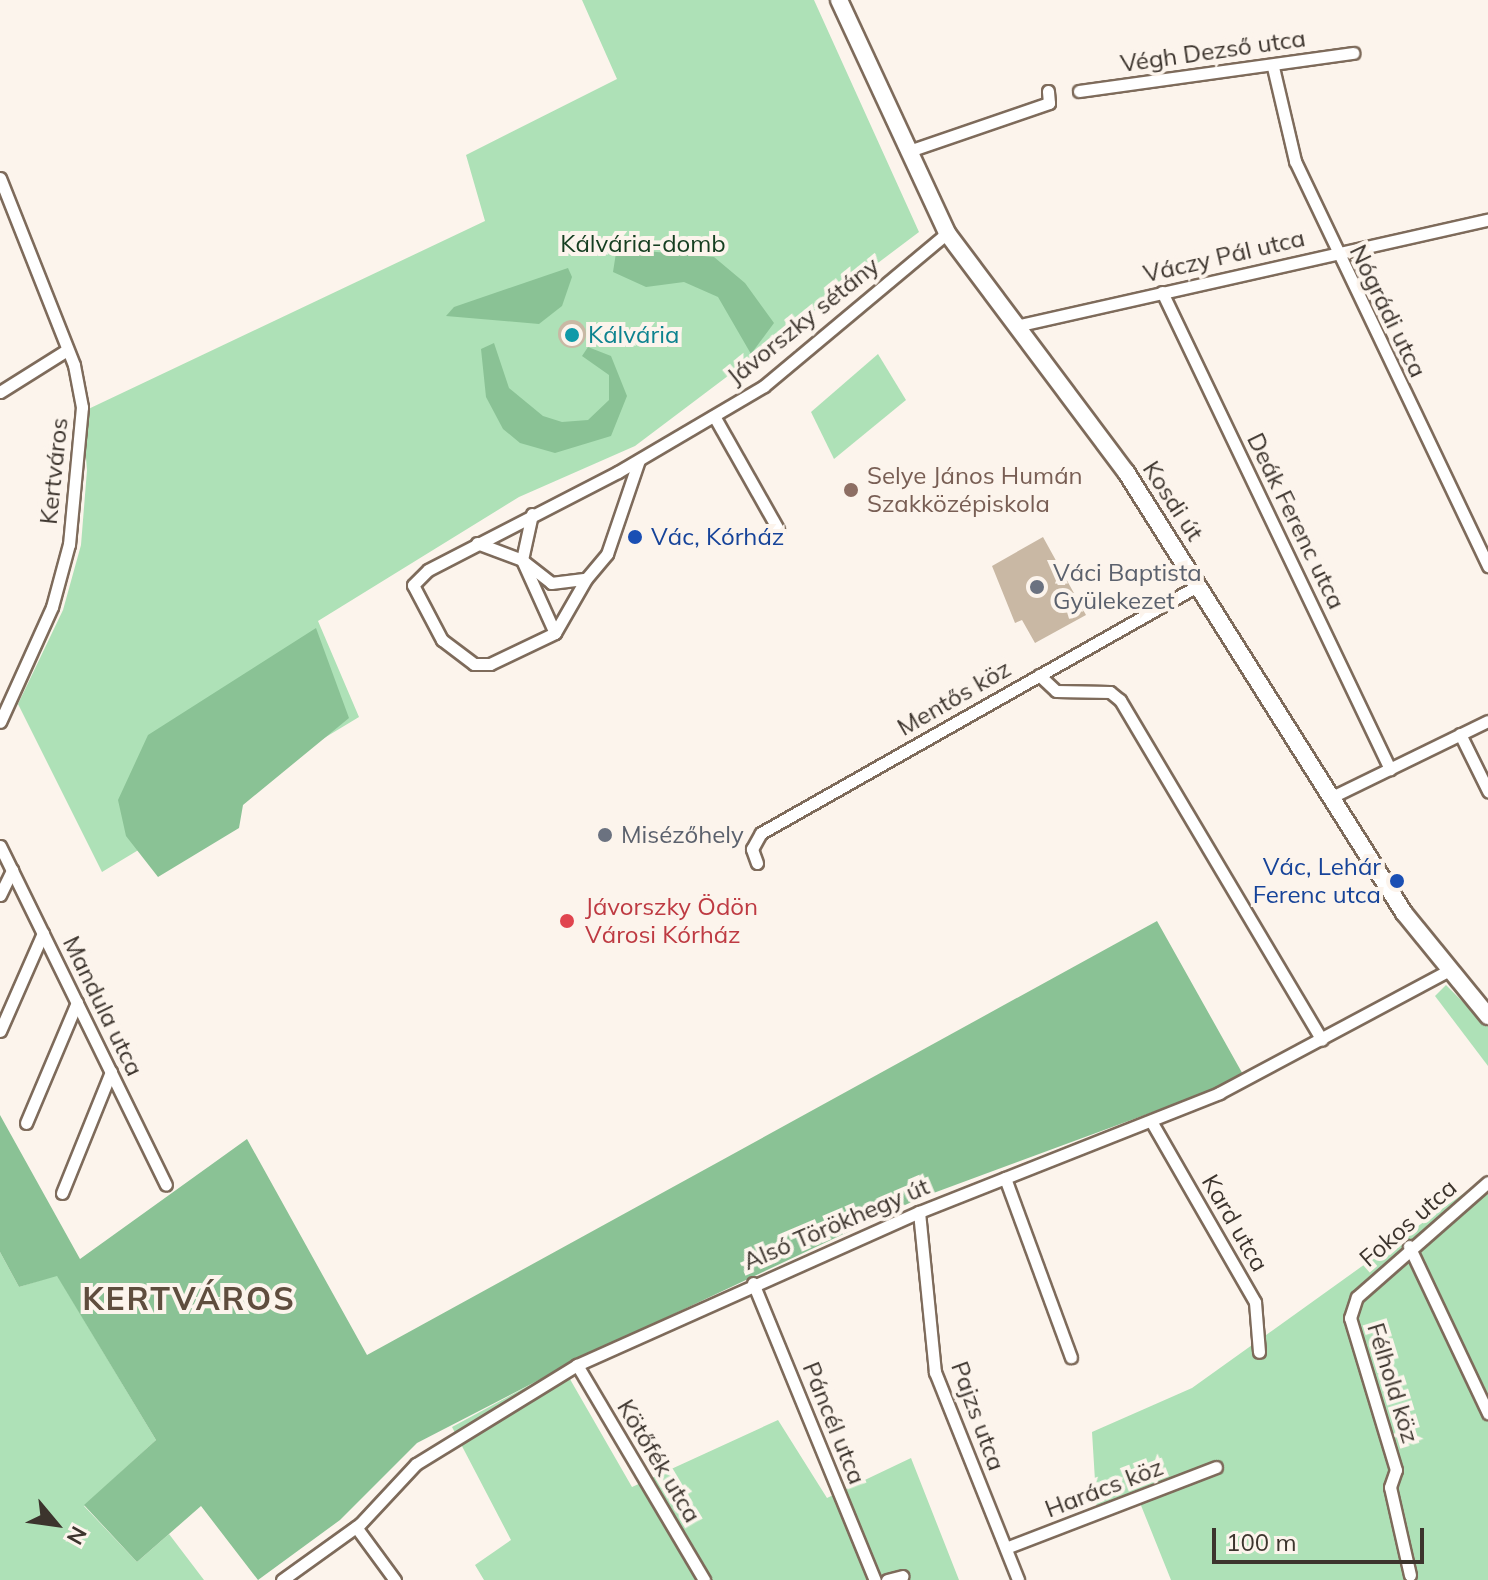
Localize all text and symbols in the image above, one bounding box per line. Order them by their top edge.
street label: Végh Dezső utca [1119,24,1307,78]
street label: Váczy Pál utca [1141,223,1307,289]
park label: Kálvária-domb [560,230,726,258]
street label: Nógrádi utca [1344,240,1432,382]
street label: Jávorszky sétány [721,251,885,391]
place label: Kálvária [588,321,679,349]
marker: Kálvária [563,326,581,344]
street label: Kertváros [34,416,74,526]
street label: Deák Ferenc utca [1241,428,1351,614]
street label: Kosdi út [1137,456,1209,546]
place label: Selye János Humán Szakközépiskola [867,462,1083,518]
marker: Selye János Humán Szakközépiskola [842,481,860,499]
place label: Vác, Kórház [651,523,784,551]
marker: Vác, Kórház [626,528,644,546]
place label: Váci Baptista Gyülekezet [1053,559,1202,615]
marker: Váci Baptista Gyülekezet [1028,578,1046,596]
street label: Mentős köz [892,654,1016,742]
place label: Misézőhely [621,821,744,849]
marker: Misézőhely [596,826,614,844]
place label: Vác, Lehár Ferenc utca [1253,853,1381,909]
marker: Vác, Lehár Ferenc utca [1388,872,1406,890]
place label: Jávorszky Ödön Városi Kórház [585,893,758,949]
marker: Jávorszky Ödön Városi Kórház [556,910,578,932]
street label: Mandula utca [57,931,149,1081]
street label: Kard utca [1196,1169,1274,1277]
street label: Alsó Törökhegy út [739,1172,933,1276]
street label: Fokos utca [1354,1173,1462,1273]
district label: KERTVÁROS [82,1279,296,1317]
street label: Félhold köz [1361,1319,1425,1447]
street label: Páncél utca [796,1358,872,1488]
street label: Pajzs utca [945,1358,1011,1474]
street label: Kötőfék utca [611,1394,707,1528]
street label: Harács köz [1041,1452,1167,1524]
north arrow [16,1484,96,1564]
scale bar [1216,1512,1428,1562]
text: N [61,1522,93,1550]
text: 100 m [1226,1527,1297,1557]

